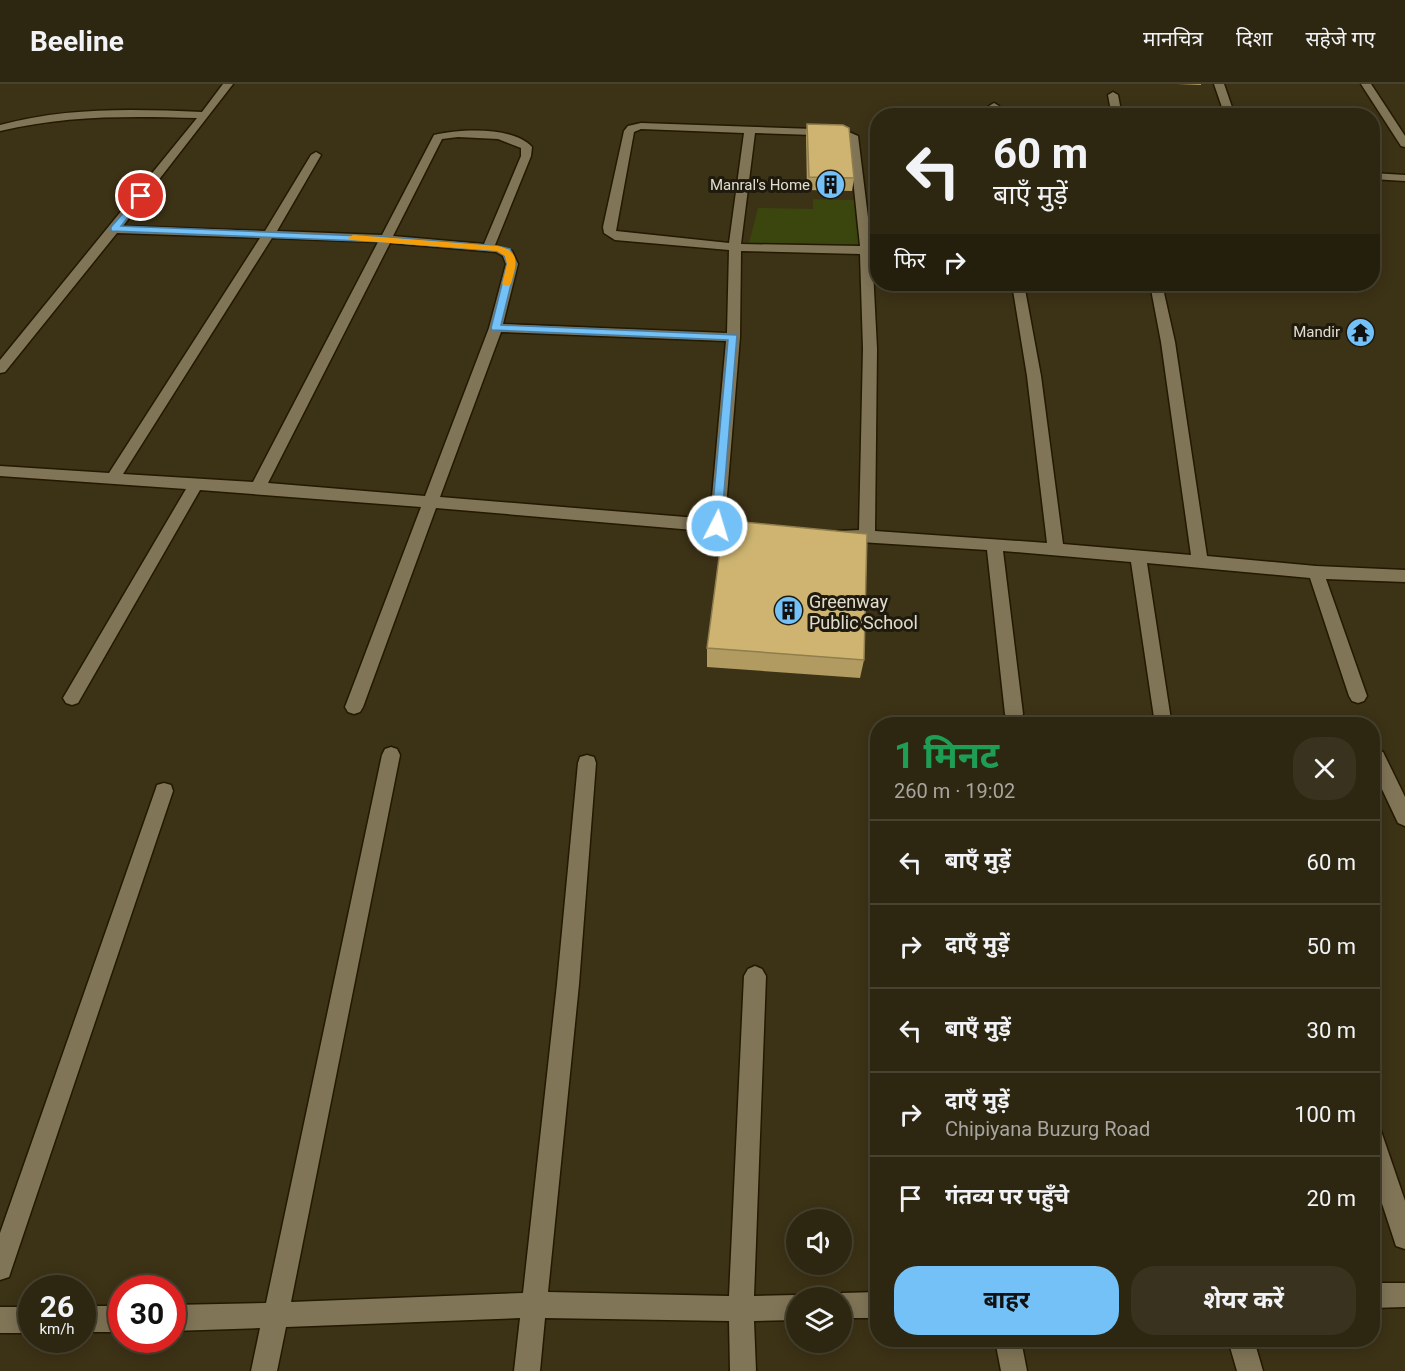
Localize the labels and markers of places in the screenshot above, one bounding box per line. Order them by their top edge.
building icon: Manral's Home [815,169,847,201]
pin [115,170,166,221]
place label: Manral's Home [710,176,810,194]
temple icon: Mandir [1345,316,1377,348]
place label: Mandir [1293,323,1340,341]
place label: Greenway Public School [809,591,918,633]
building icon: Greenway Public School [772,595,804,627]

